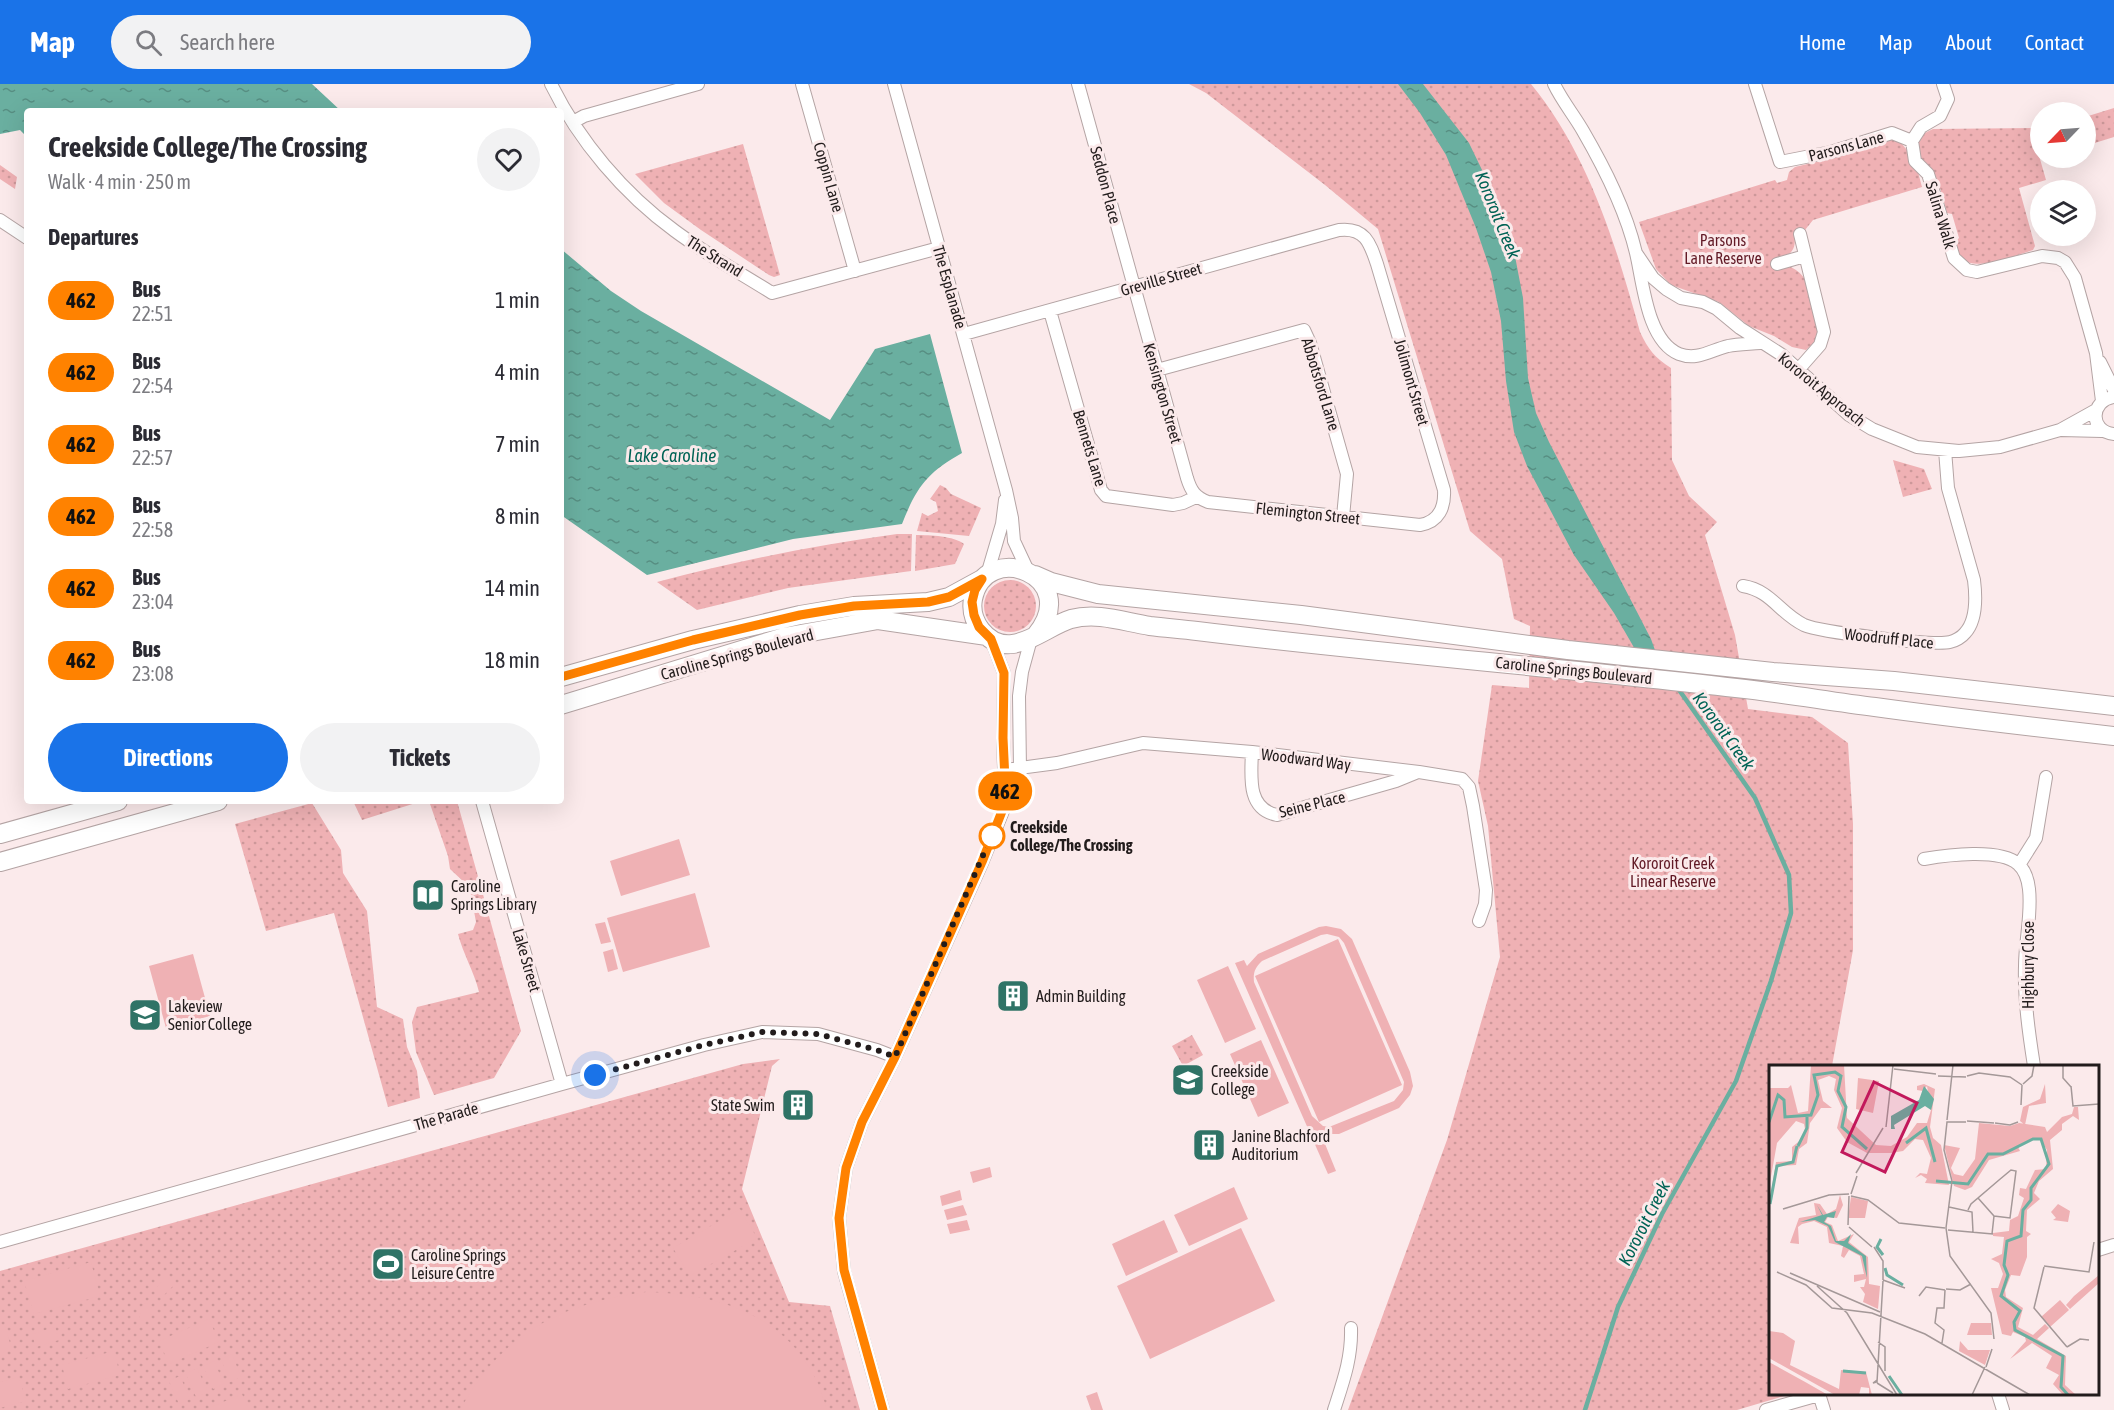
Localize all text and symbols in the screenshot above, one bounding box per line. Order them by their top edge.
search box [111,15,531,69]
text: Map [30,26,75,58]
icon: search [132,26,165,59]
text: Search here [180,29,275,55]
text: Home [1799,30,1846,54]
text: Map [1879,30,1913,54]
text: About [1946,30,1992,54]
text: Contact [2025,30,2084,54]
north arrow [2030,102,2096,168]
map controls [2030,102,2096,246]
street label: Parsons Lane [1806,127,1886,165]
button: heart [477,128,540,191]
text: Creekside College/The Crossing [48,131,367,163]
street label: Coppin Lane [809,140,848,214]
street label: Seddon Place [1087,144,1125,226]
water label: Kororoit Creek [1471,168,1525,263]
text: Walk · 4 min · 250 m [48,170,191,193]
street label: Salina Walk [1922,179,1960,251]
button: layers [2030,180,2096,246]
text: Departures [48,224,138,250]
park label: Parsons Lane Reserve [1684,231,1762,267]
street label: The Strand [684,232,746,280]
street label: The Esplanade [929,243,970,331]
street label: Greville Street [1118,259,1204,299]
text: Bus [132,276,161,302]
text: 1 min [495,287,540,313]
text: 462 [66,288,96,312]
text: 22:51 [132,302,173,325]
street label: Abbotsford Lane [1298,336,1344,432]
street label: Jolimont Street [1391,337,1433,428]
street label: Kensington Street [1139,341,1186,446]
text: Bus [132,348,161,374]
street label: Kororoit Approach [1774,349,1869,430]
text: 4 min [495,359,540,385]
text: 462 [66,360,96,384]
text: 22:54 [132,374,173,397]
street label: Bennets Lane [1070,408,1110,488]
text: Bus [132,420,161,446]
text: 7 min [495,431,540,457]
text: 462 [66,432,96,456]
water label: Lake Caroline [627,445,717,466]
text: 22:57 [132,446,173,469]
text: Bus [132,492,161,518]
street label: Flemington Street [1255,499,1361,528]
text: 8 min [495,503,540,529]
text: 462 [66,504,96,528]
text: 22:58 [132,518,173,541]
text: Bus [132,564,161,590]
text: 14 min [485,575,540,601]
text: 462 [66,576,96,600]
text: 23:04 [132,590,174,613]
street label: Woodruff Place [1843,624,1935,652]
street label: Caroline Springs Boulevard [659,625,816,684]
text: Bus [132,636,161,662]
text: 18 min [485,647,540,673]
text: 462 [66,648,96,672]
street label: Caroline Springs Boulevard [1495,653,1653,688]
text: 23:08 [132,662,174,685]
water label: Kororoit Creek [1688,688,1760,775]
button: Directions [48,723,288,792]
button: Tickets [300,723,540,792]
street label: Woodward Way [1260,745,1352,774]
line badge: 462 [970,772,1040,810]
text: 462 [990,779,1020,803]
street label: Seine Place [1277,787,1347,821]
place label: Creekside College/The Crossing [1010,818,1133,854]
marker: Creekside College/The Crossing [979,823,1005,849]
park label: Kororoit Creek Linear Reserve [1630,854,1716,890]
library icon: Caroline Springs Library [410,877,446,913]
place label: Caroline Springs Library [451,877,537,914]
street label: Highbury Close [2019,921,2038,1009]
street label: Lake Street [509,926,545,994]
building icon: Admin Building [995,978,1031,1014]
place label: Admin Building [1036,987,1126,1006]
school or university icon: Lakeview Senior College [127,997,163,1033]
place label: Lakeview Senior College [168,997,252,1034]
your location [580,1060,610,1090]
school or university icon: Creekside College [1170,1062,1206,1098]
place label: Creekside College [1211,1062,1269,1099]
inset map [1769,1065,2099,1395]
building icon: State Swim [780,1087,816,1123]
place label: State Swim [711,1096,775,1114]
street label: The Parade [412,1098,480,1134]
building icon: Janine Blachford Auditorium [1191,1127,1227,1163]
place label: Janine Blachford Auditorium [1232,1127,1330,1163]
water label: Kororoit Creek [1614,1176,1675,1269]
sports icon: Caroline Springs Leisure Centre [370,1246,406,1282]
place label: Caroline Springs Leisure Centre [411,1246,506,1282]

